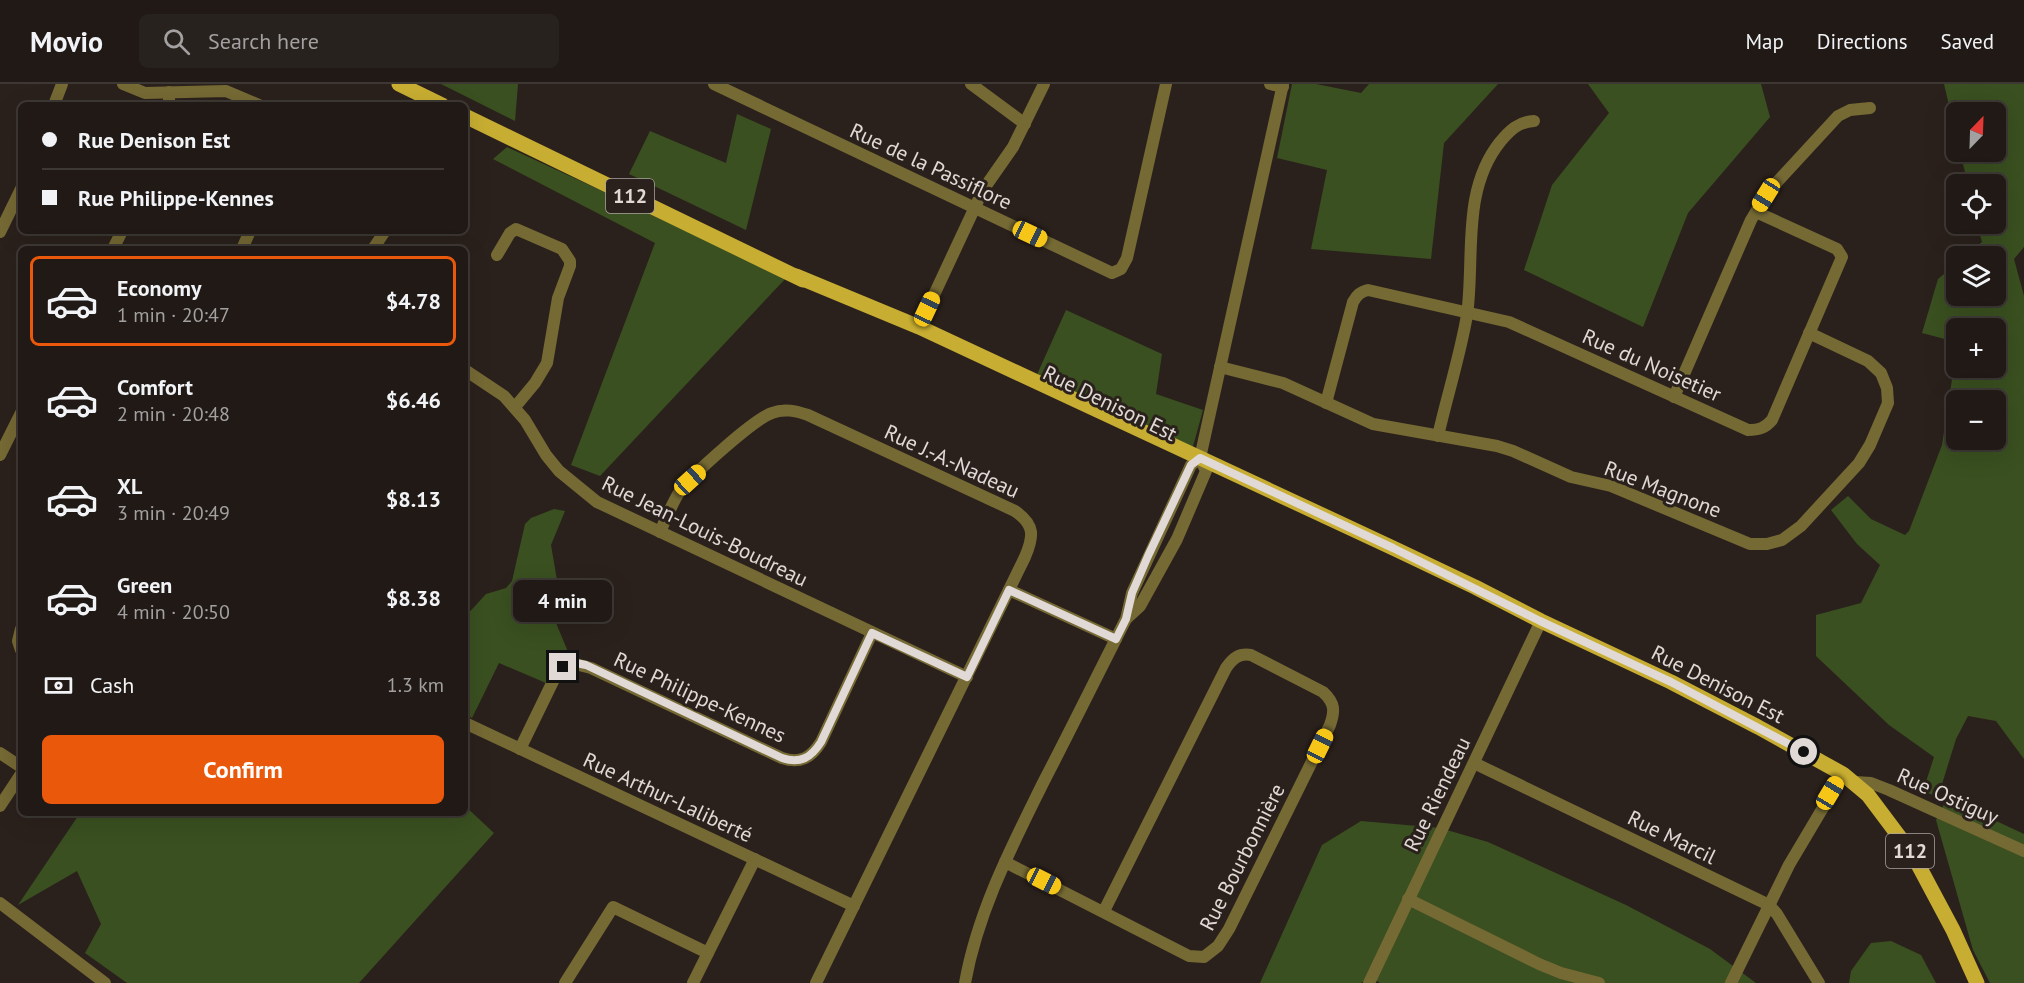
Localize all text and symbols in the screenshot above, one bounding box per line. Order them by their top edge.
search box [139,14,559,68]
text: Movio [30,23,103,60]
icon: search [160,25,193,58]
text: Search here [208,27,319,55]
text: Map [1745,28,1784,55]
text: Directions [1817,28,1908,55]
text: Saved [1941,28,1994,55]
north arrow [1946,102,2006,162]
map controls [1946,102,2006,450]
street label: Rue de la Passiflore [846,117,1016,215]
text: Rue Denison Est [78,126,230,154]
button: locate [1946,174,2006,234]
car [1749,175,1783,215]
road number: 112 [606,179,654,213]
text: Rue Philippe-Kennes [78,184,274,212]
car [1010,218,1050,250]
button: layers [1946,246,2006,306]
icon: car [45,274,99,328]
text: Economy [117,274,201,302]
text: $4.78 [386,287,441,315]
car [911,289,943,329]
text: 1 min · 20:47 [117,302,230,328]
button: + [1946,318,2006,378]
street label: Rue du Noisetier [1578,322,1726,408]
street label: Rue Denison Est [1039,359,1181,447]
icon: car [45,373,99,427]
text: Comfort [117,373,193,401]
text: $6.46 [386,386,441,414]
button: − [1946,390,2006,450]
text: 2 min · 20:48 [117,401,230,427]
street label: Rue J.-A.-Nadeau [880,418,1024,504]
street label: Rue Magnone [1601,454,1725,524]
car [671,461,709,499]
street label: Rue Jean-Louis-Boudreau [598,469,812,593]
icon: car [45,472,99,526]
text: XL [117,472,142,500]
text: $8.13 [386,485,441,513]
text: 3 min · 20:49 [117,500,230,526]
icon: car [45,571,99,625]
text: Green [117,571,172,599]
callout: 4 min [514,580,612,622]
text: $8.38 [386,584,441,612]
text: 4 min [538,588,587,614]
text: 4 min · 20:50 [117,599,230,625]
street label: Rue Denison Est [1647,639,1789,729]
street label: Rue Philippe-Kennes [610,645,790,749]
route end [549,653,576,680]
icon: cash [42,669,75,702]
text: Cash [90,671,134,699]
text: 1.3 km [387,672,444,698]
car [1304,726,1336,766]
street label: Rue Riendeau [1398,732,1476,856]
button: Confirm [42,735,444,804]
route start [1790,738,1817,765]
street label: Rue Arthur-Laliberté [579,746,757,848]
street label: Rue Ostiguy [1893,762,2003,830]
car [1813,773,1847,813]
street label: Rue Bourbonnière [1193,779,1291,935]
street label: Rue Marcil [1623,804,1721,870]
road number: 112 [1886,834,1934,868]
car [1024,865,1064,897]

